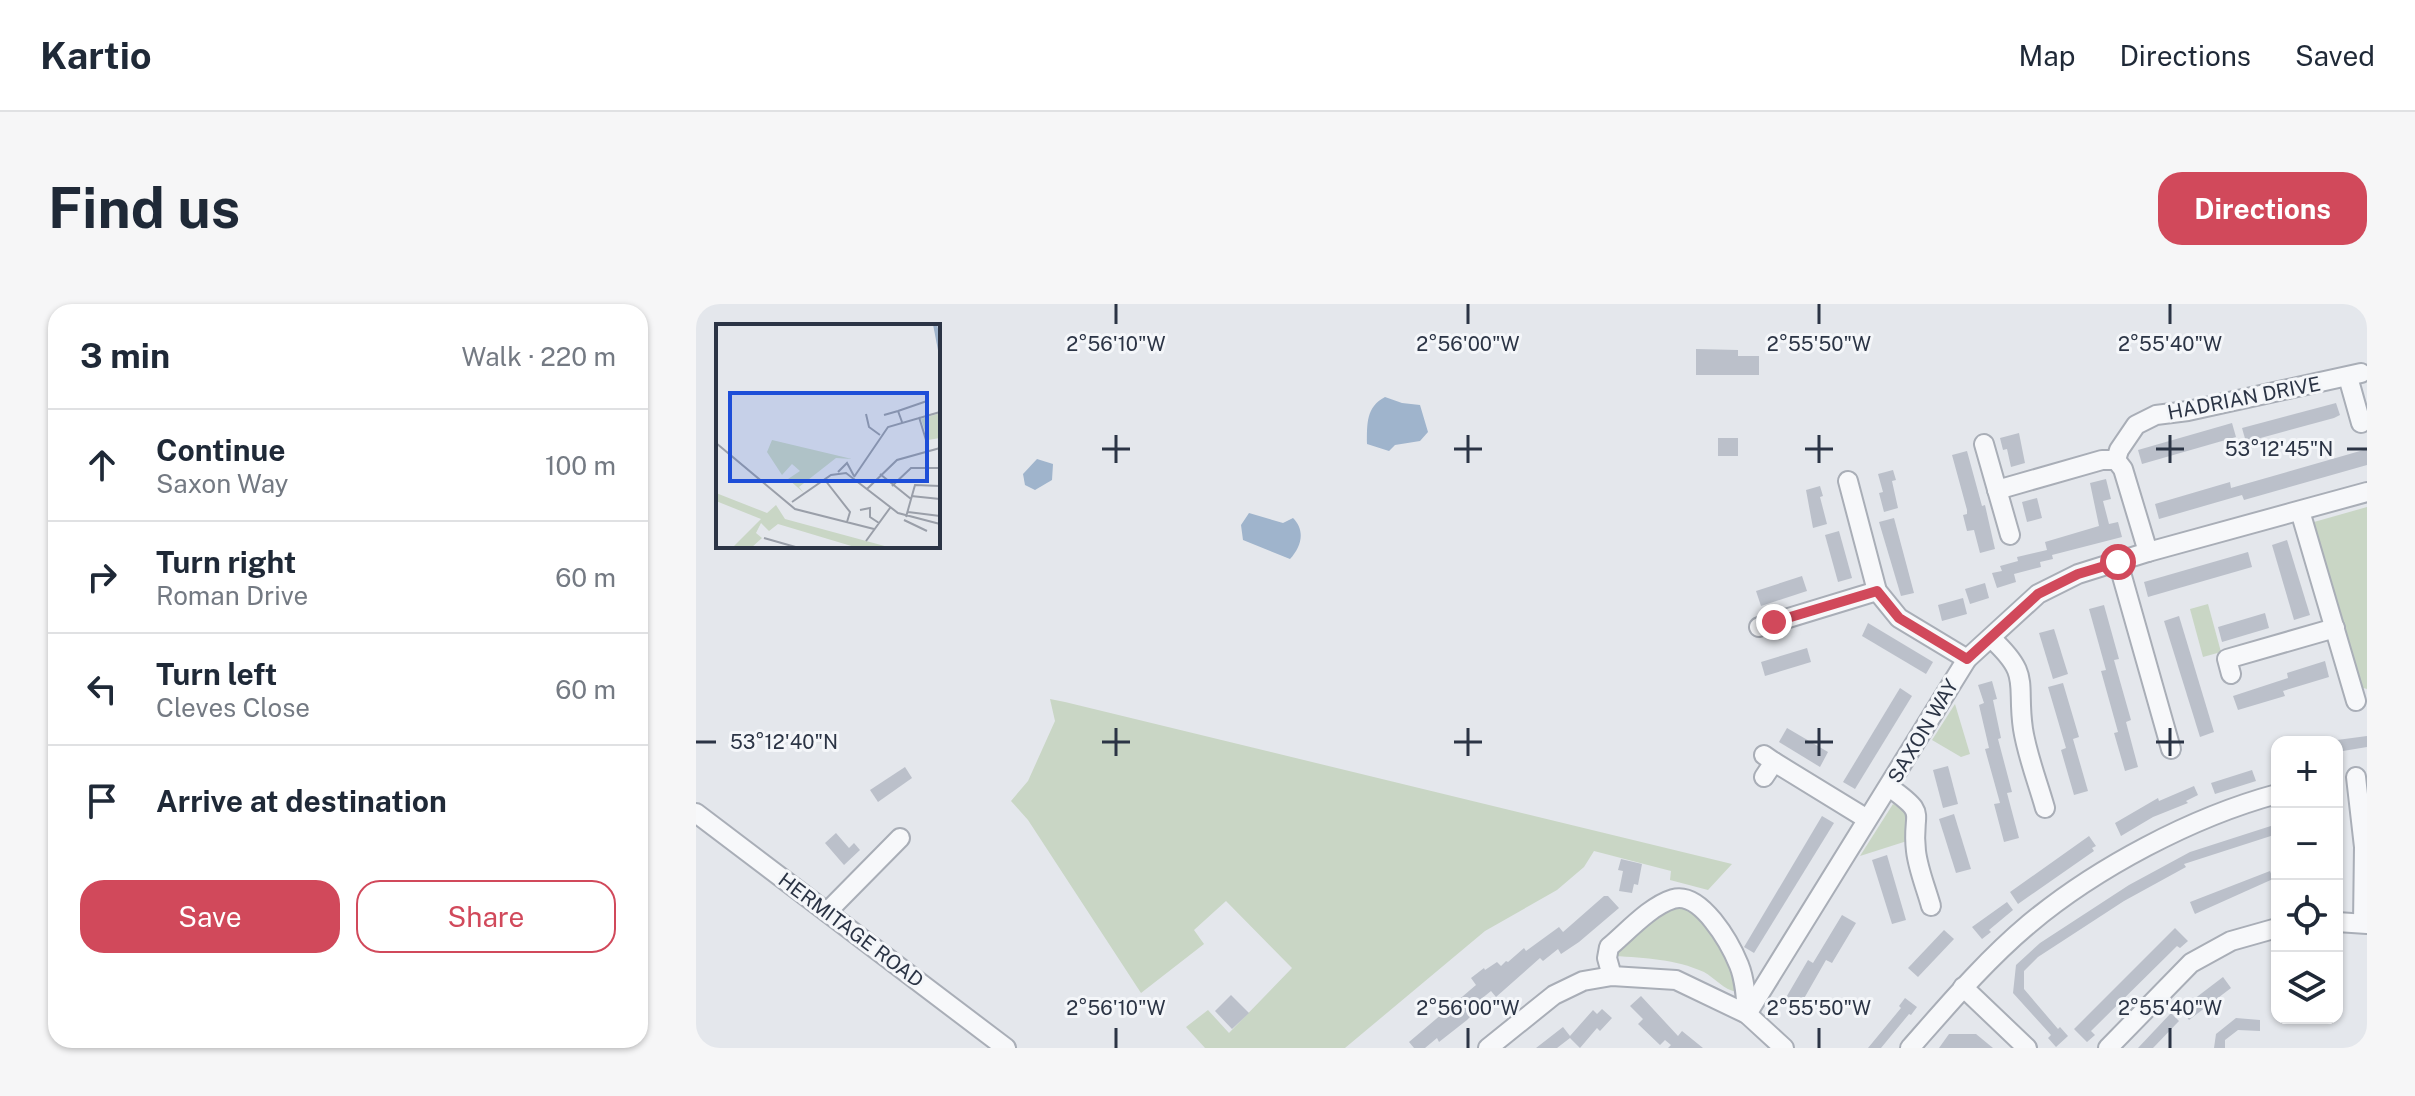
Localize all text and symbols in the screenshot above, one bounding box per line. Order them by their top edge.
text: Kartio [40,33,152,78]
text: Map [2019,39,2075,72]
text: Directions [2119,39,2251,72]
text: Saved [2295,39,2375,72]
button: Directions [2158,172,2367,245]
text: Find us [48,175,240,241]
inset map [716,324,940,548]
text: 2°56'10"W [1066,332,1166,356]
text: 2°56'00"W [1416,332,1520,356]
text: 2°55'50"W [1767,332,1871,356]
text: 2°55'40"W [2118,332,2222,356]
text: 3 min [80,336,170,376]
text: Walk · 220 m [461,341,616,372]
street label: HADRIAN DRIVE [2165,371,2323,425]
text: Continue [156,432,286,468]
text: 53°12'45"N [2225,437,2333,461]
icon: ahead [80,443,124,487]
text: 100 m [545,450,616,481]
text: Saxon Way [156,468,289,499]
text: Turn right [156,544,296,580]
route start [2100,544,2136,580]
icon: right [80,555,124,599]
text: 60 m [555,562,616,593]
text: Roman Drive [156,580,308,611]
route end [1756,604,1792,640]
text: Turn left [156,656,277,692]
icon: left [80,667,124,711]
text: 60 m [555,674,616,705]
street label: SAXON WAY [1883,675,1963,787]
text: Cleves Close [156,692,310,723]
text: 53°12'40"N [730,730,838,754]
map controls [2271,736,2343,1024]
button: + [2271,736,2343,808]
icon: arrive [80,779,124,823]
text: Arrive at destination [156,783,447,819]
button: − [2271,808,2343,880]
street label: HERMITAGE ROAD [774,868,928,992]
button: Save [80,880,340,953]
button: Share [356,880,616,953]
button: locate [2271,880,2343,952]
button: layers [2271,952,2343,1024]
text: 2°56'10"W [1066,996,1166,1020]
text: 2°56'00"W [1416,996,1520,1020]
text: 2°55'50"W [1767,996,1871,1020]
text: 2°55'40"W [2118,996,2222,1020]

